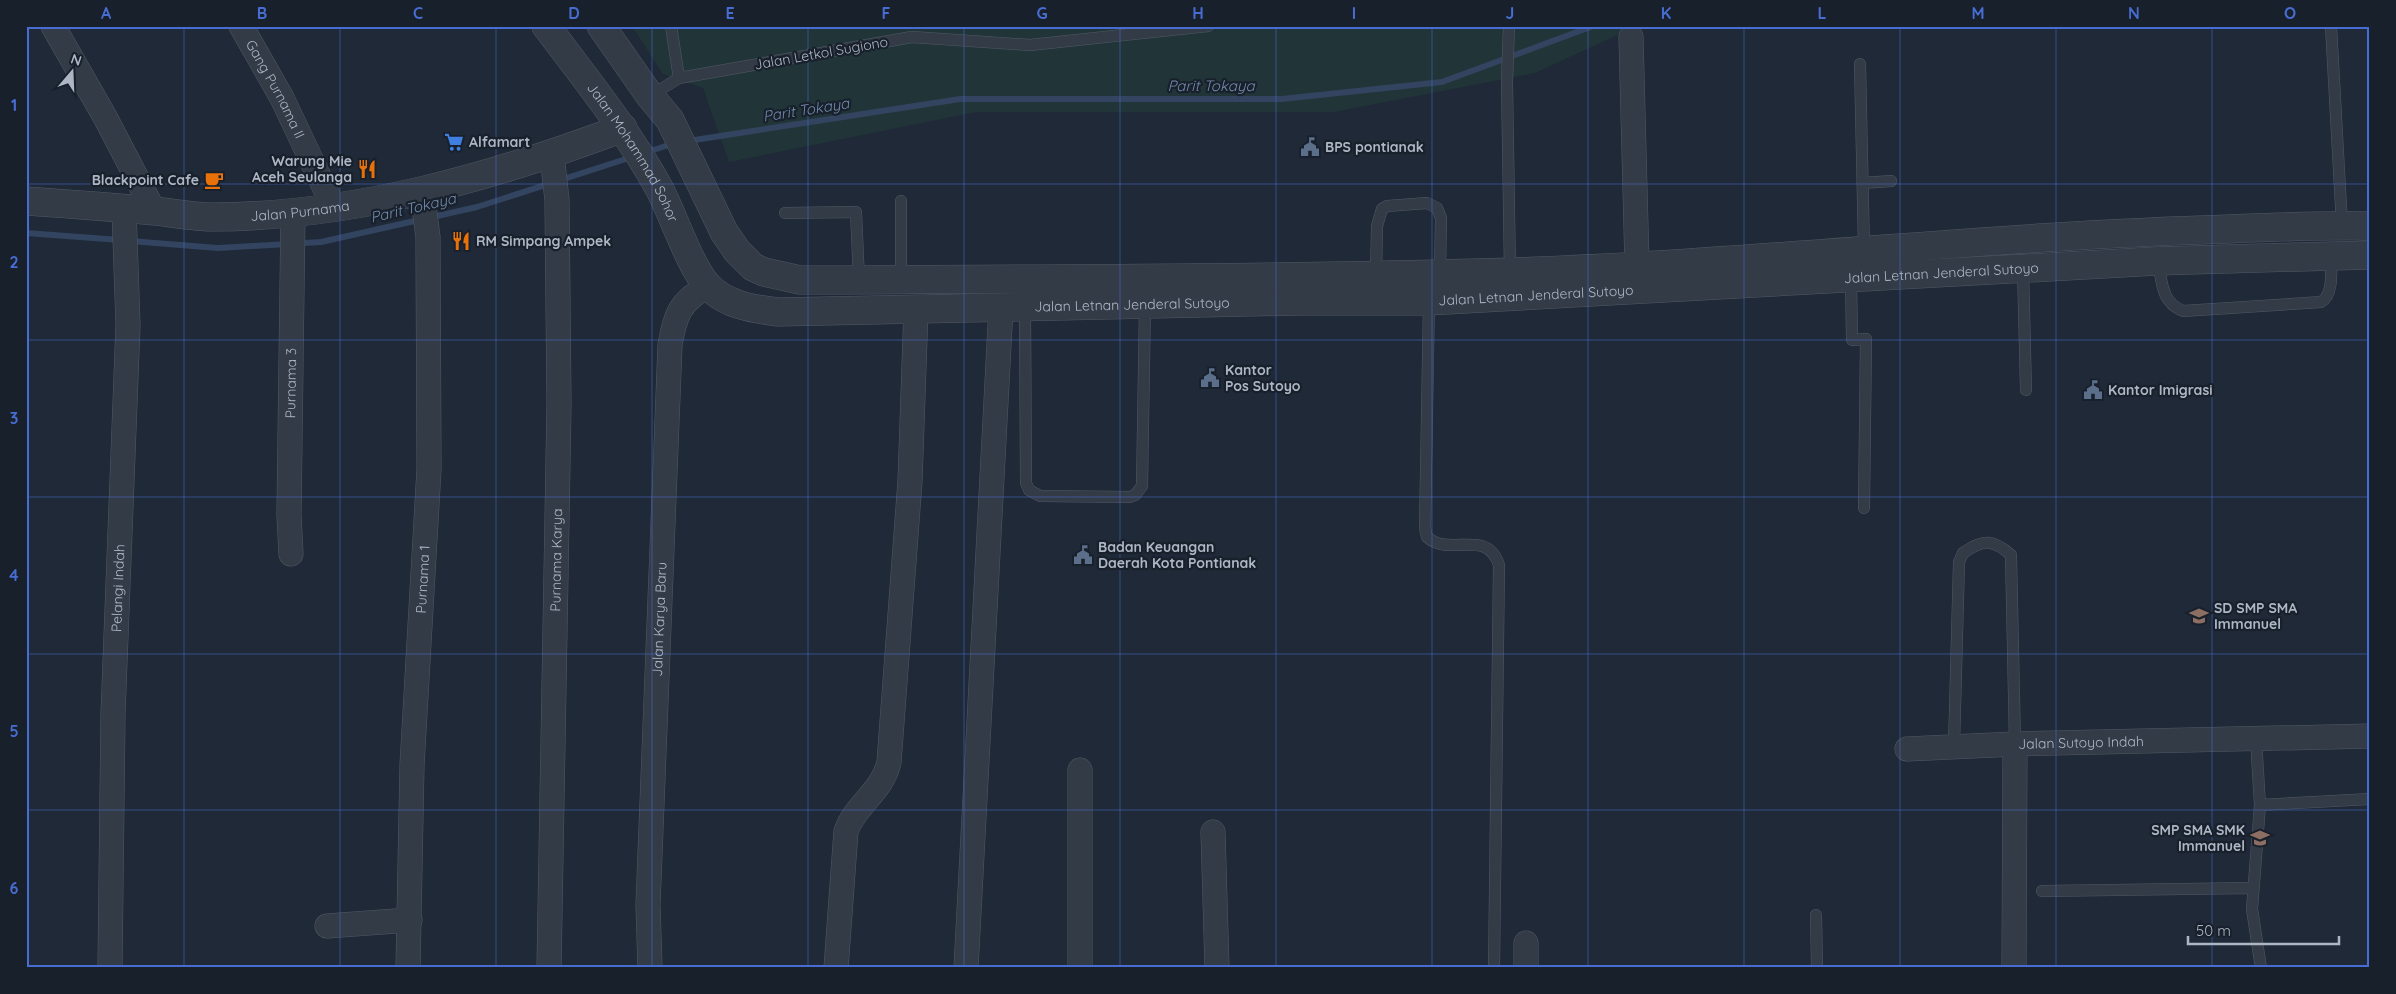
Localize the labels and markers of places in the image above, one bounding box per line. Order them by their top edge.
supermarket icon: Alfamart [443,131,465,153]
place label: Alfamart [469,133,530,151]
public building icon: BPS pontianak [1299,136,1321,158]
place label: BPS pontianak [1325,138,1424,156]
place label: Warung Mie Aceh Seulanga [252,152,352,186]
restaurant icon: Warung Mie Aceh Seulanga [356,158,378,180]
cafe icon: Blackpoint Cafe [203,169,225,191]
place label: Blackpoint Cafe [92,171,199,189]
restaurant icon: RM Simpang Ampek [450,230,472,252]
place label: RM Simpang Ampek [476,232,611,250]
place label: Kantor Pos Sutoyo [1225,361,1301,395]
public building icon: Kantor Pos Sutoyo [1199,367,1221,389]
public building icon: Kantor Imigrasi [2082,379,2104,401]
place label: Kantor Imigrasi [2108,381,2212,399]
place label: Badan Keuangan Daerah Kota Pontianak [1098,538,1256,572]
public building icon: Badan Keuangan Daerah Kota Pontianak [1072,544,1094,566]
place label: SD SMP SMA Immanuel [2214,599,2297,633]
school or university icon: SD SMP SMA Immanuel [2188,605,2210,627]
place label: SMP SMA SMK Immanuel [2151,821,2245,855]
school or university icon: SMP SMA SMK Immanuel [2249,827,2271,849]

